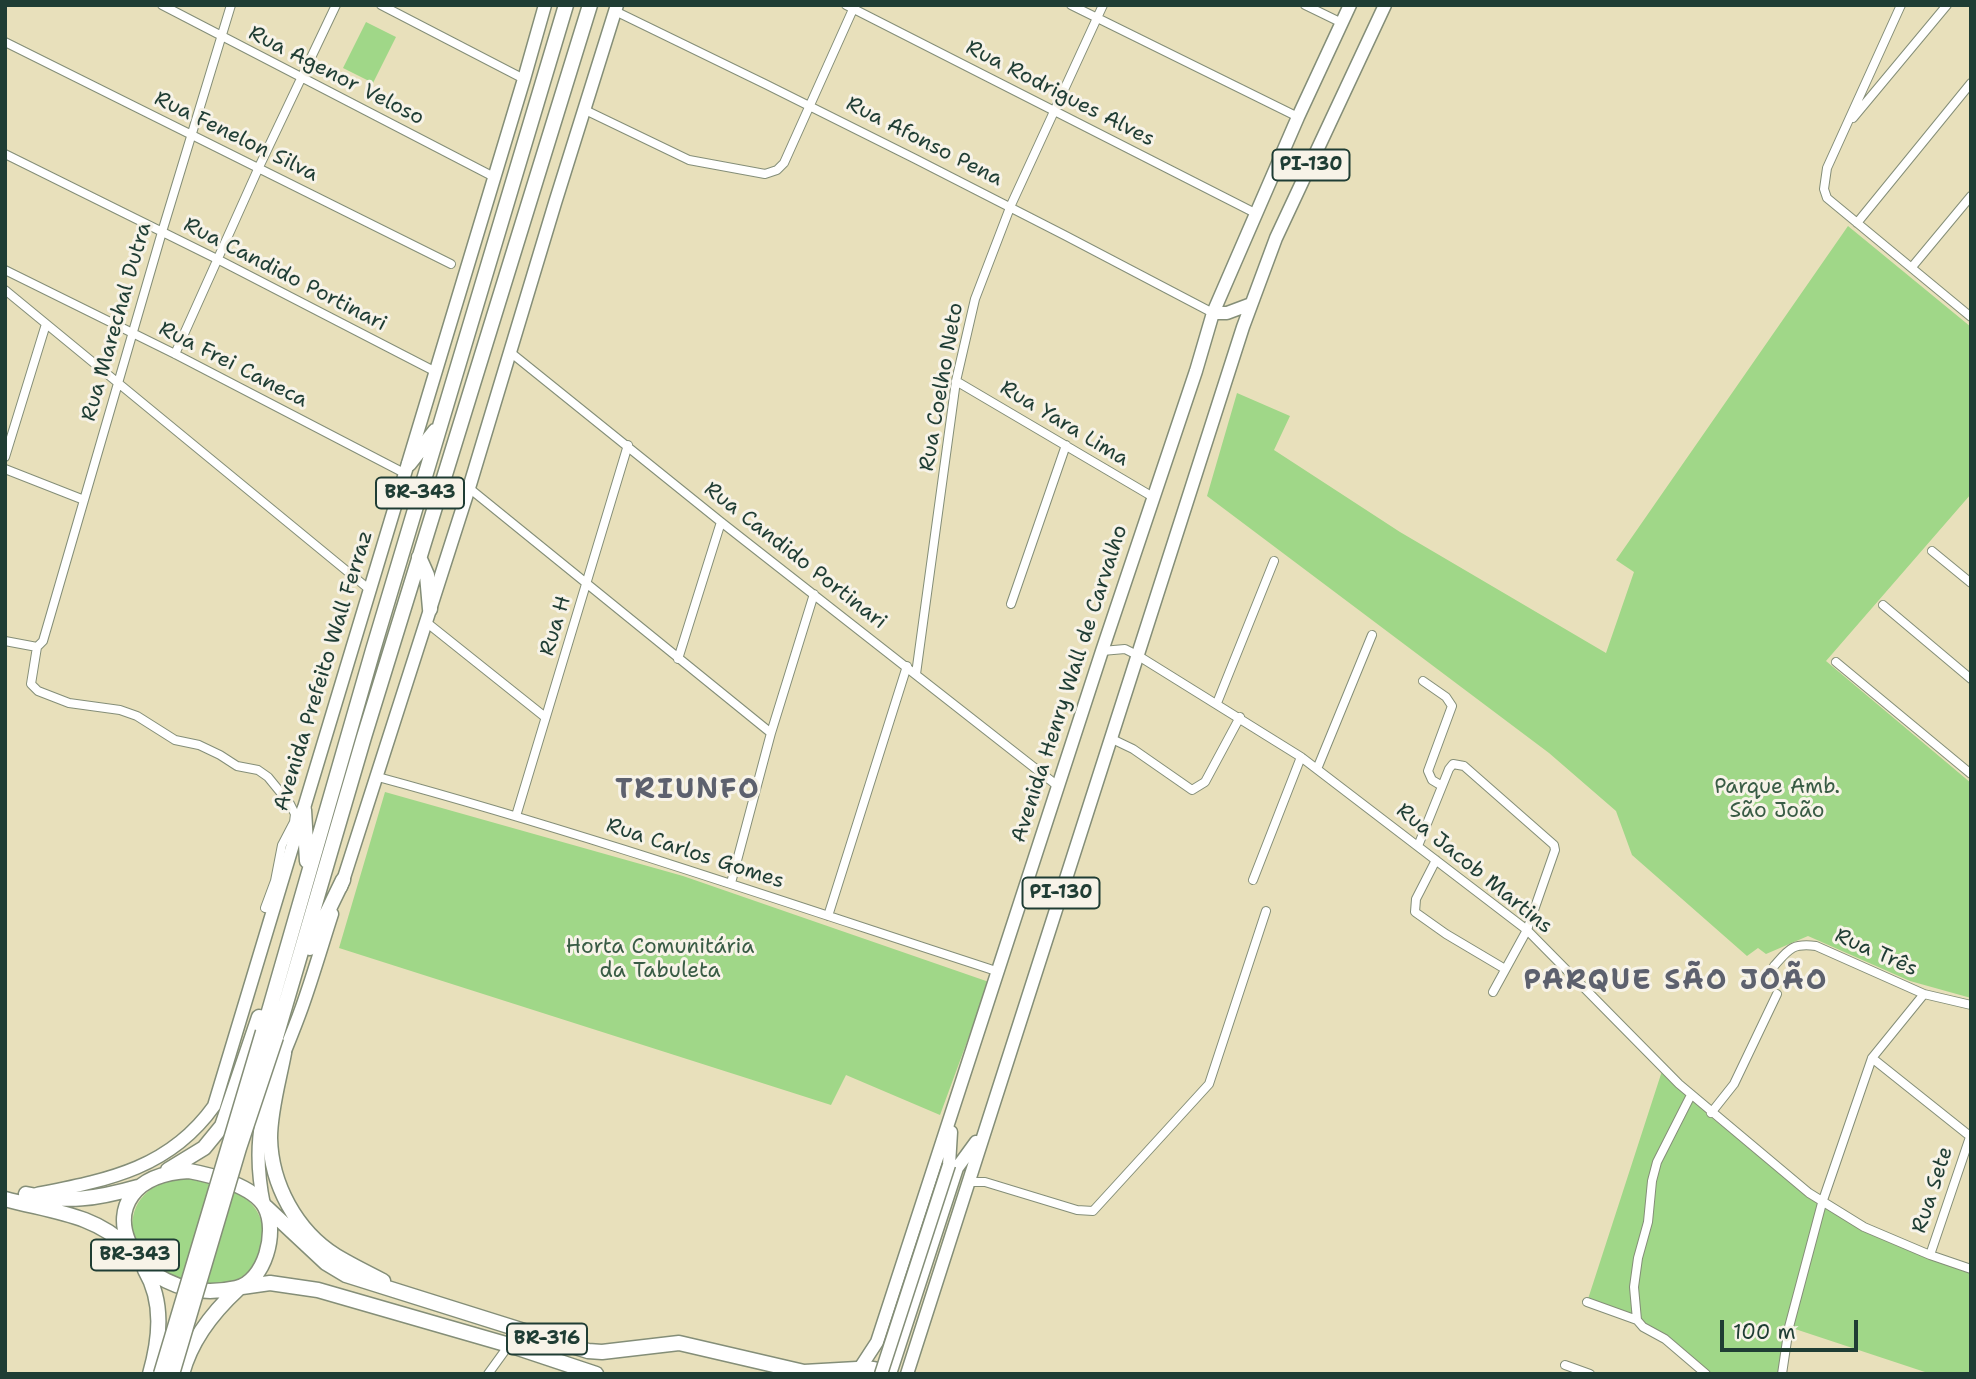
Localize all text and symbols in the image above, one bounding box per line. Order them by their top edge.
street label: Rua Agenor Veloso [244,21,428,131]
street label: Rua Rodrigues Alves [961,35,1159,153]
street label: Rua Fenelon Silva [150,86,322,188]
street label: Rua Afonso Pena [841,92,1007,192]
road number: PI-130 [1272,150,1350,181]
street label: Rua Candido Portinari [179,213,391,337]
street label: Rua Marechal Dutra [77,220,157,424]
street label: Rua Coelho Neto [915,301,969,473]
street label: Rua Frei Caneca [154,317,312,413]
street label: Rua Yara Lima [995,376,1133,472]
street label: Rua Candido Portinari [699,477,891,635]
road number: BR-343 [376,478,464,508]
street label: Avenida Henry Wall de Carvalho [1007,522,1133,846]
street label: Avenida Prefeito Wall Ferraz [269,528,379,814]
street label: Rua H [535,593,577,659]
district label: TRIUNFO [616,774,760,808]
park label: Parque Amb. São João [1714,775,1840,825]
street label: Rua Jacob Martins [1391,798,1557,940]
street label: Rua Carlos Gomes [603,813,787,895]
road number: PI-130 [1023,878,1100,908]
street label: Rua Três [1831,924,1921,982]
park label: Horta Comunitária da Tabuleta [566,935,754,985]
district label: PARQUE SÃO JOÃO [1525,965,1827,999]
street label: Rua Sete [1907,1143,1959,1237]
road number: BR-343 [91,1240,179,1270]
scale bar [1724,1306,1862,1350]
text: 100 m [1733,1318,1796,1346]
road number: BR-316 [507,1324,587,1354]

